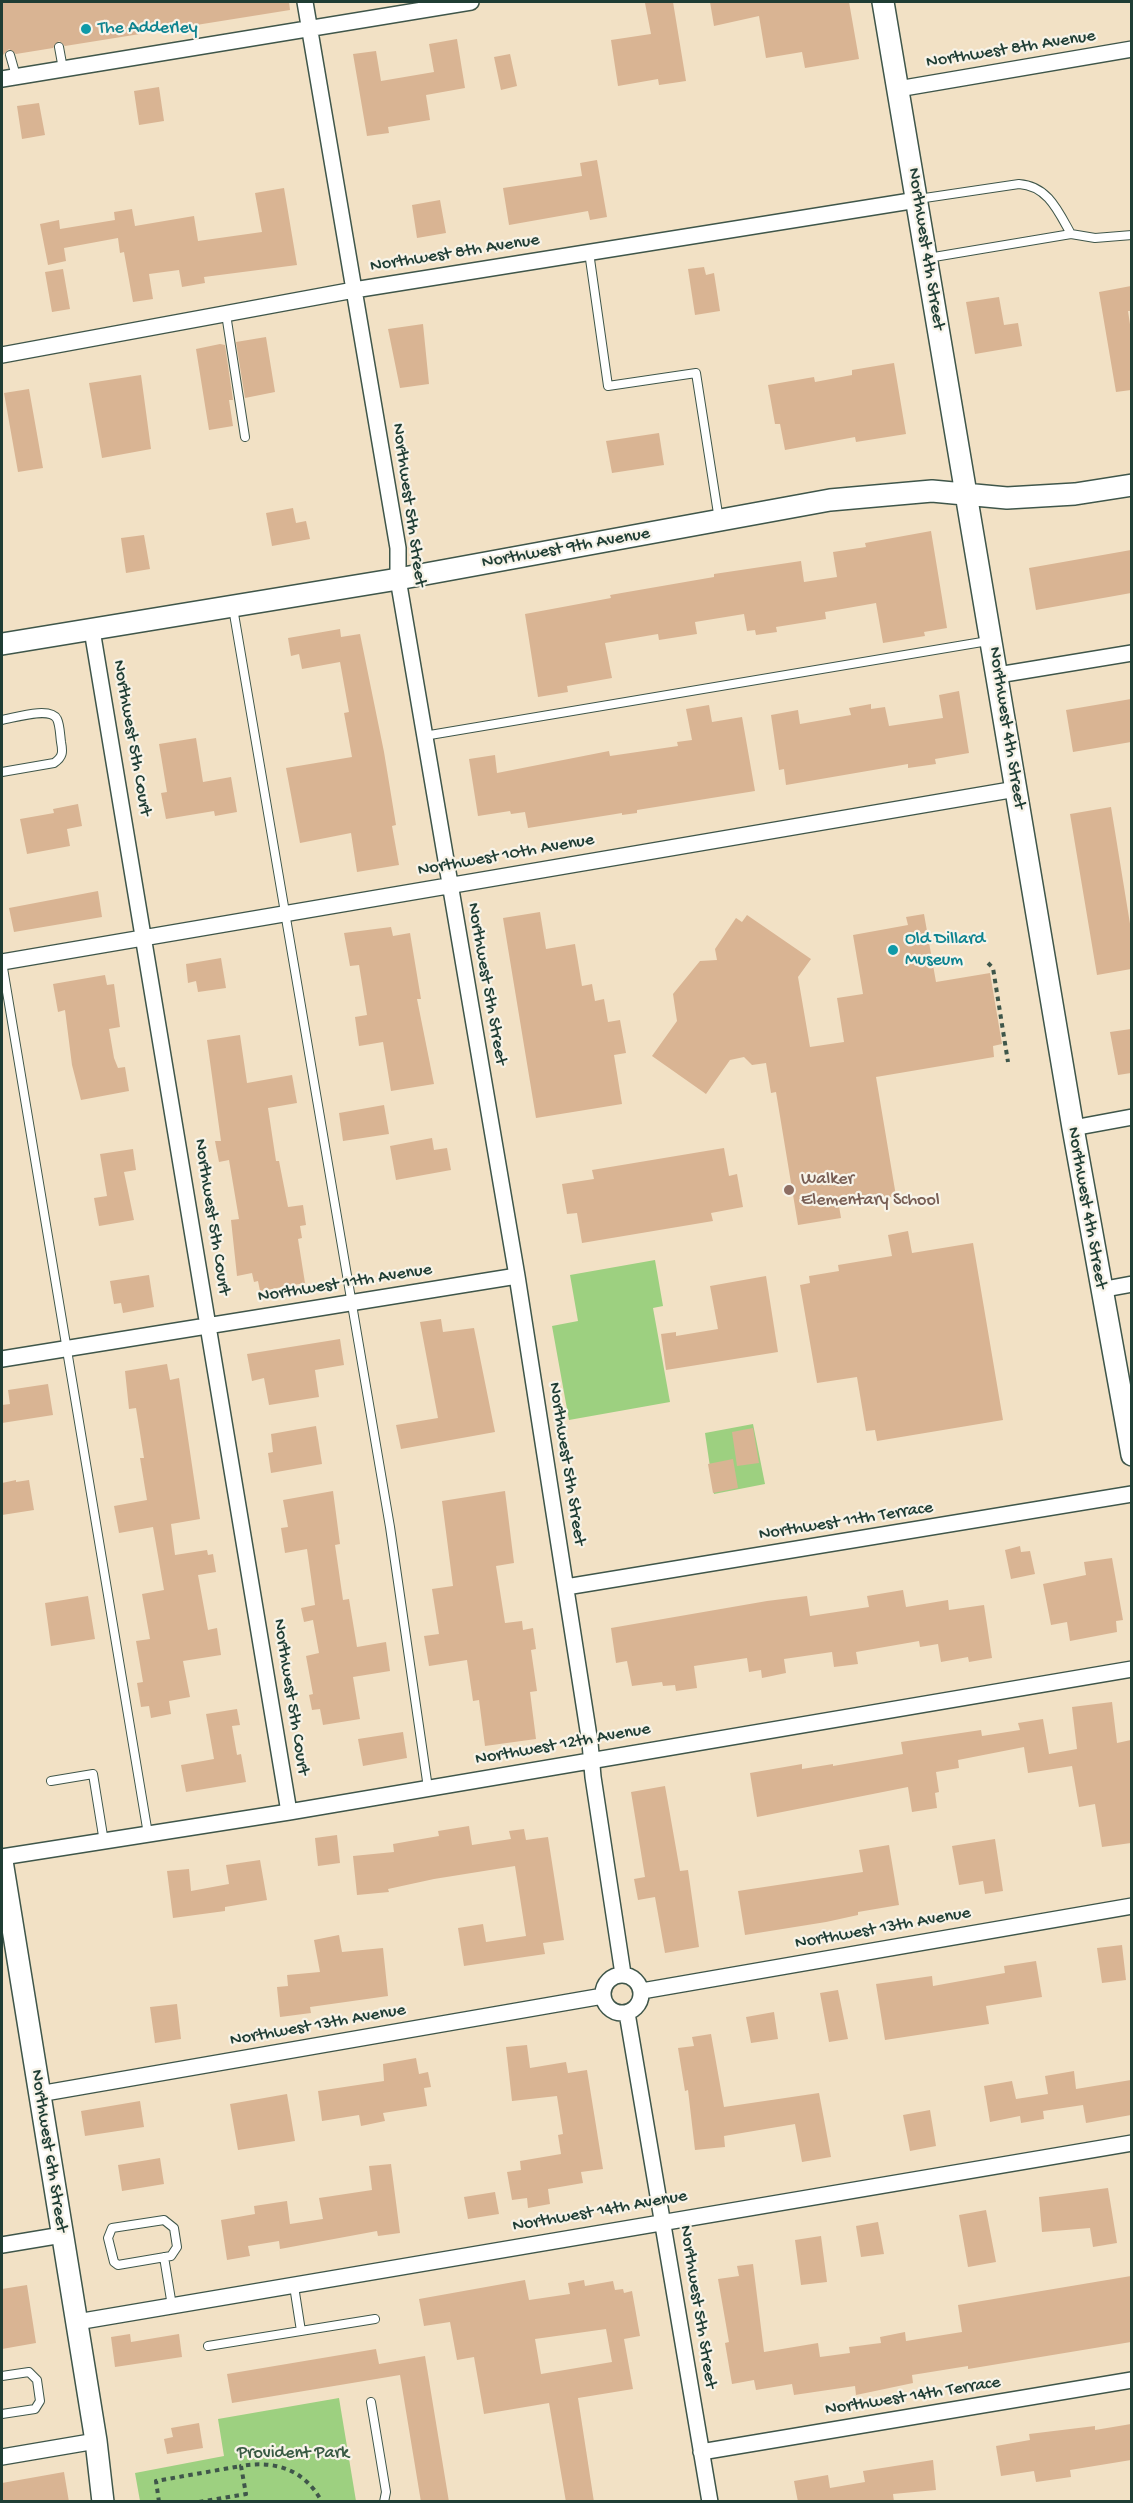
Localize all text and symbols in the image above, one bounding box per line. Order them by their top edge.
place label: The Adderley [98,18,198,40]
marker: The Adderley [79,22,93,36]
street label: Northwest 8th Avenue [925,26,1097,74]
street label: Northwest 4th Street [902,166,948,332]
street label: Northwest 8th Avenue [369,230,541,278]
street label: Northwest 5th Street [386,422,430,588]
street label: Northwest 9th Avenue [480,524,652,574]
street label: Northwest 4th Street [983,645,1029,811]
street label: Northwest 5th Court [107,658,155,818]
street label: Northwest 10th Avenue [416,830,596,882]
street label: Northwest 5th Street [461,901,511,1067]
place label: Old Dillard Museum [905,929,985,972]
marker: Old Dillard Museum [886,943,900,957]
street label: Northwest 4th Street [1061,1125,1111,1291]
street label: Northwest 5th Court [188,1137,234,1297]
place label: Walker Elementary School [801,1169,940,1212]
marker: Walker Elementary School [782,1183,796,1197]
street label: Northwest 11th Avenue [256,1260,434,1308]
street label: Northwest 5th Street [542,1381,590,1547]
street label: Northwest 11th Terrace [757,1498,935,1546]
street label: Northwest 5th Court [267,1617,313,1777]
street label: Northwest 12th Avenue [474,1719,652,1771]
street label: Northwest 13th Avenue [793,1903,973,1955]
street label: Northwest 13th Avenue [228,2000,408,2052]
street label: Northwest 6th Street [24,2068,72,2234]
street label: Northwest 14th Avenue [511,2186,689,2238]
street label: Northwest 5th Street [673,2224,721,2390]
street label: Northwest 14th Terrace [824,2372,1002,2422]
park label: Provident Park [237,2443,349,2465]

